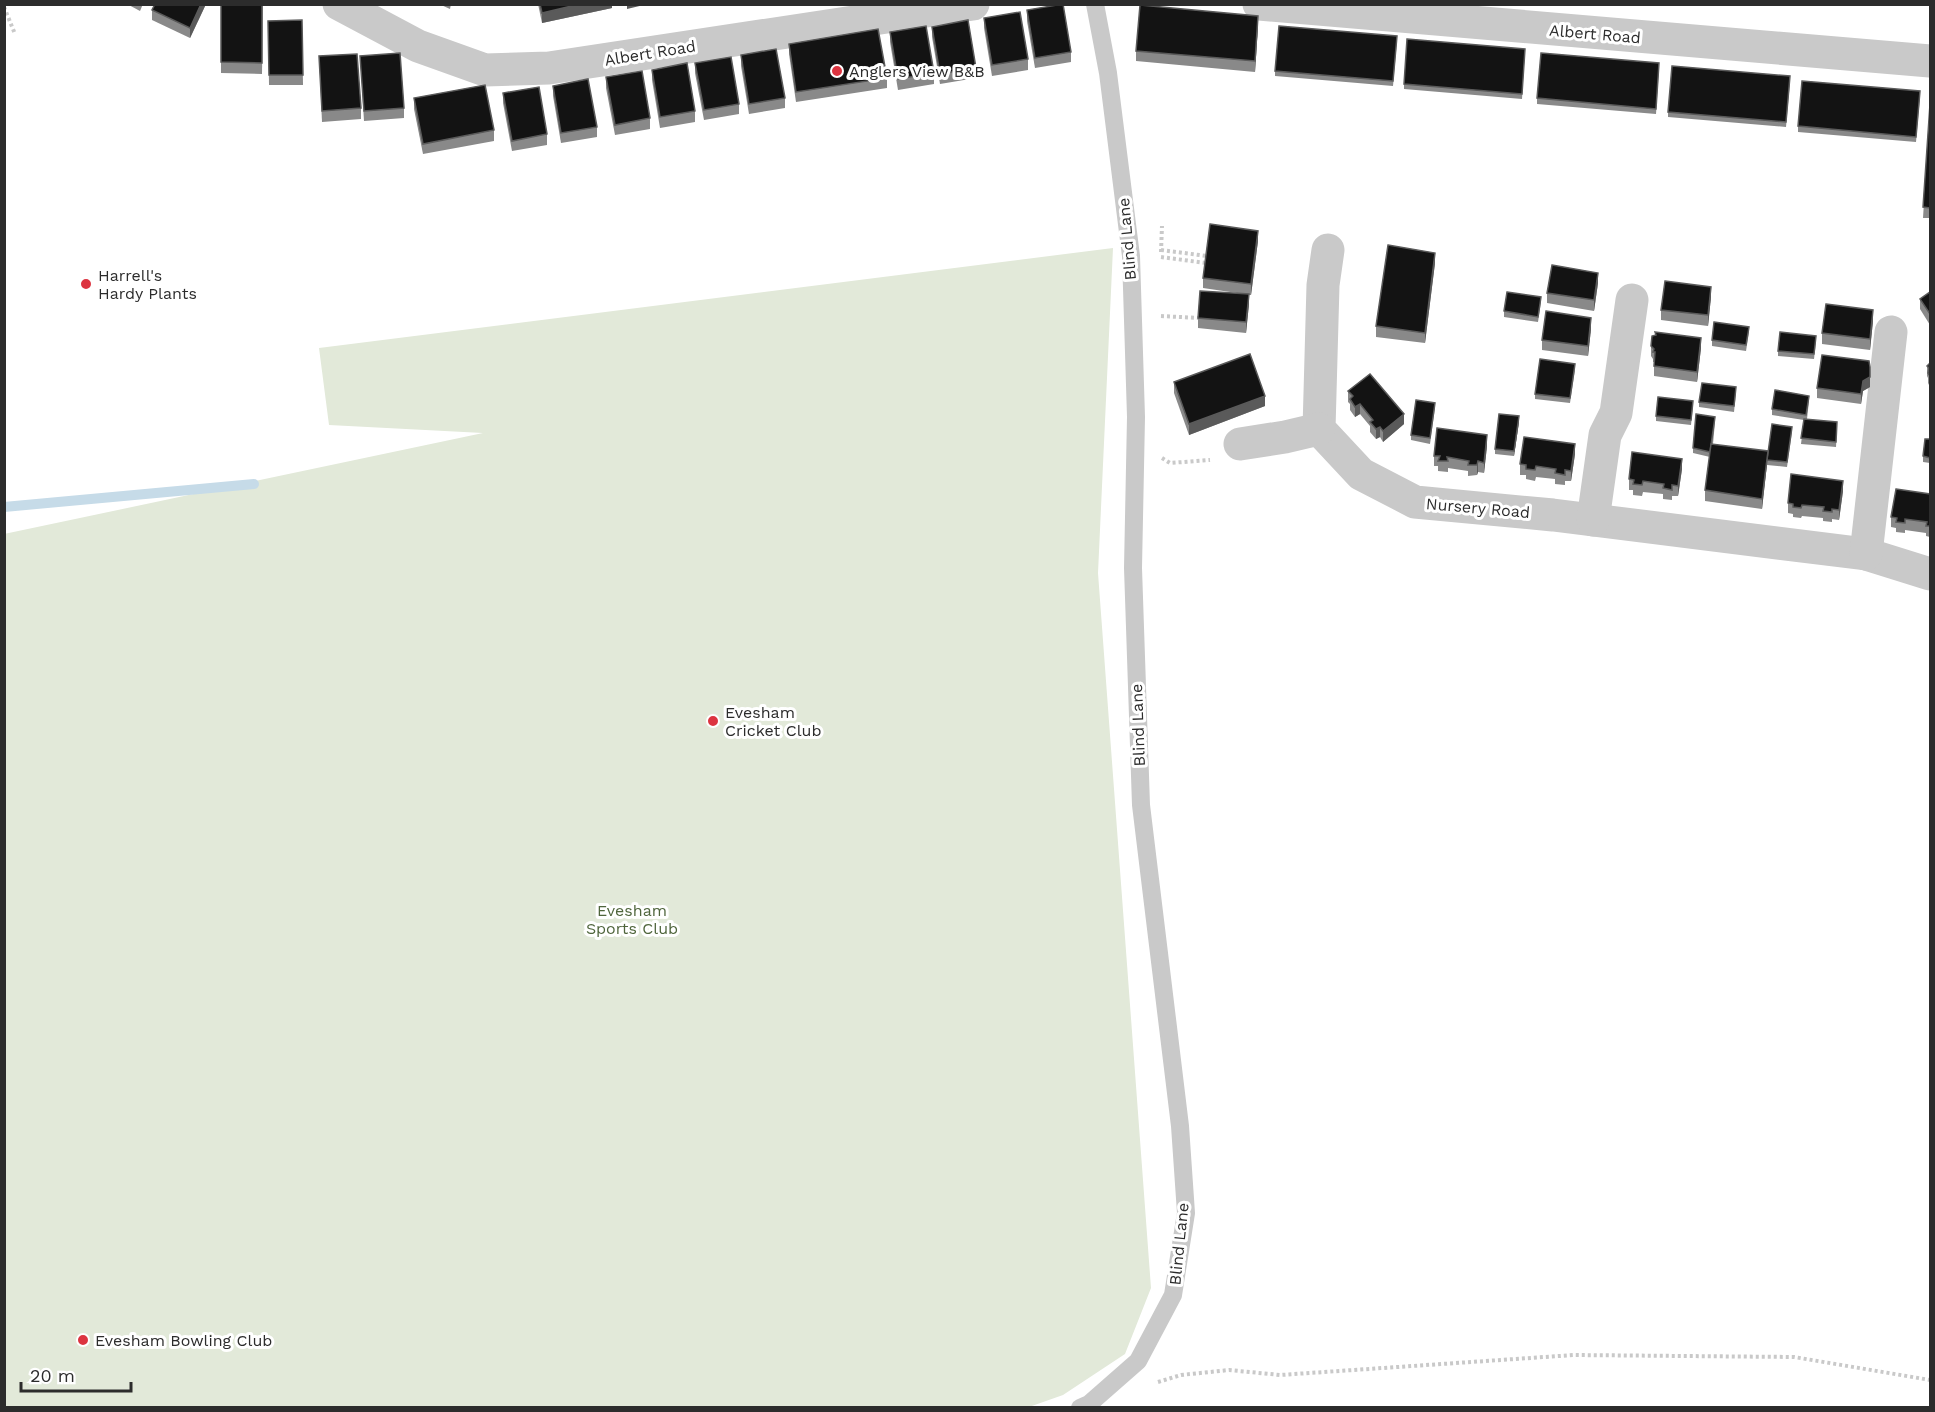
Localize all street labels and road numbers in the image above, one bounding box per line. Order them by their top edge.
street label: Albert Road [1548,21,1642,47]
street label: Albert Road [603,36,697,70]
street label: Blind Lane [1114,197,1140,281]
street label: Nursery Road [1425,494,1531,522]
street label: Blind Lane [1127,683,1149,767]
street label: Blind Lane [1165,1202,1193,1286]

